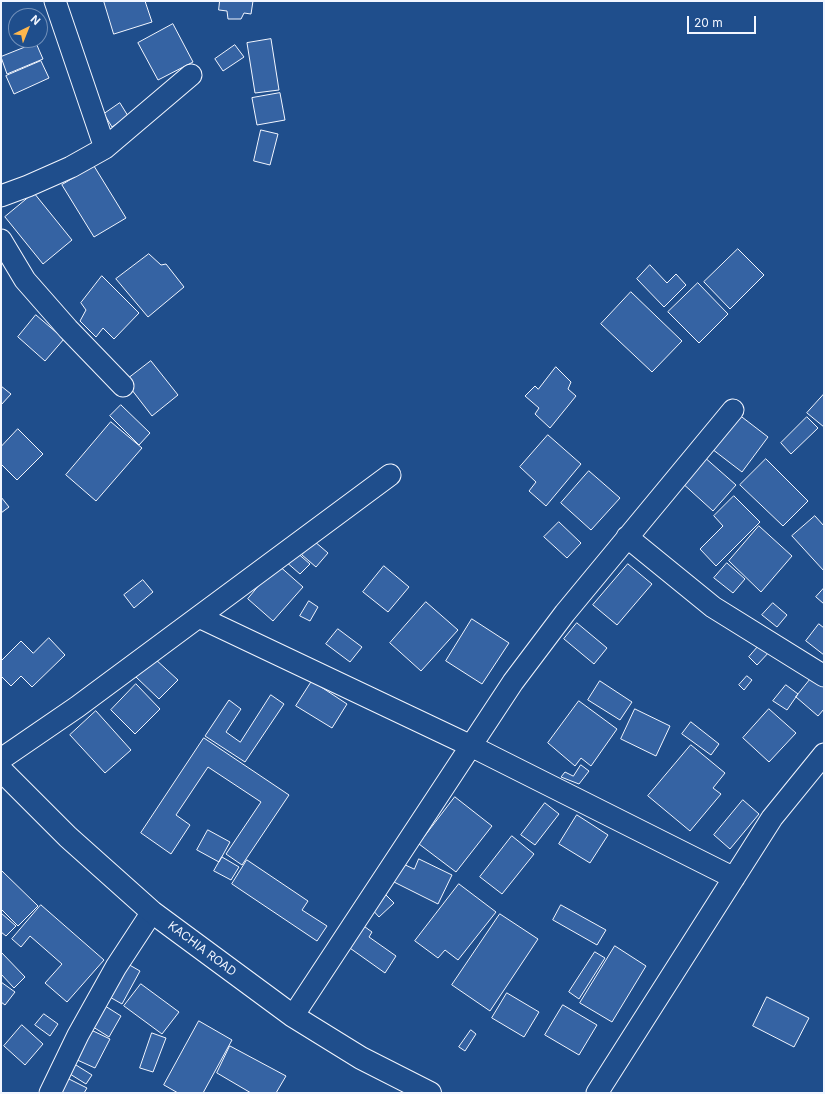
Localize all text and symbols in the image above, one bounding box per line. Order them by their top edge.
north arrow [8,8,48,48]
scale bar [689,8,758,34]
text: N [28,12,43,28]
text: 20 m [694,15,723,30]
street label: KACHIA ROAD [165,919,239,979]

